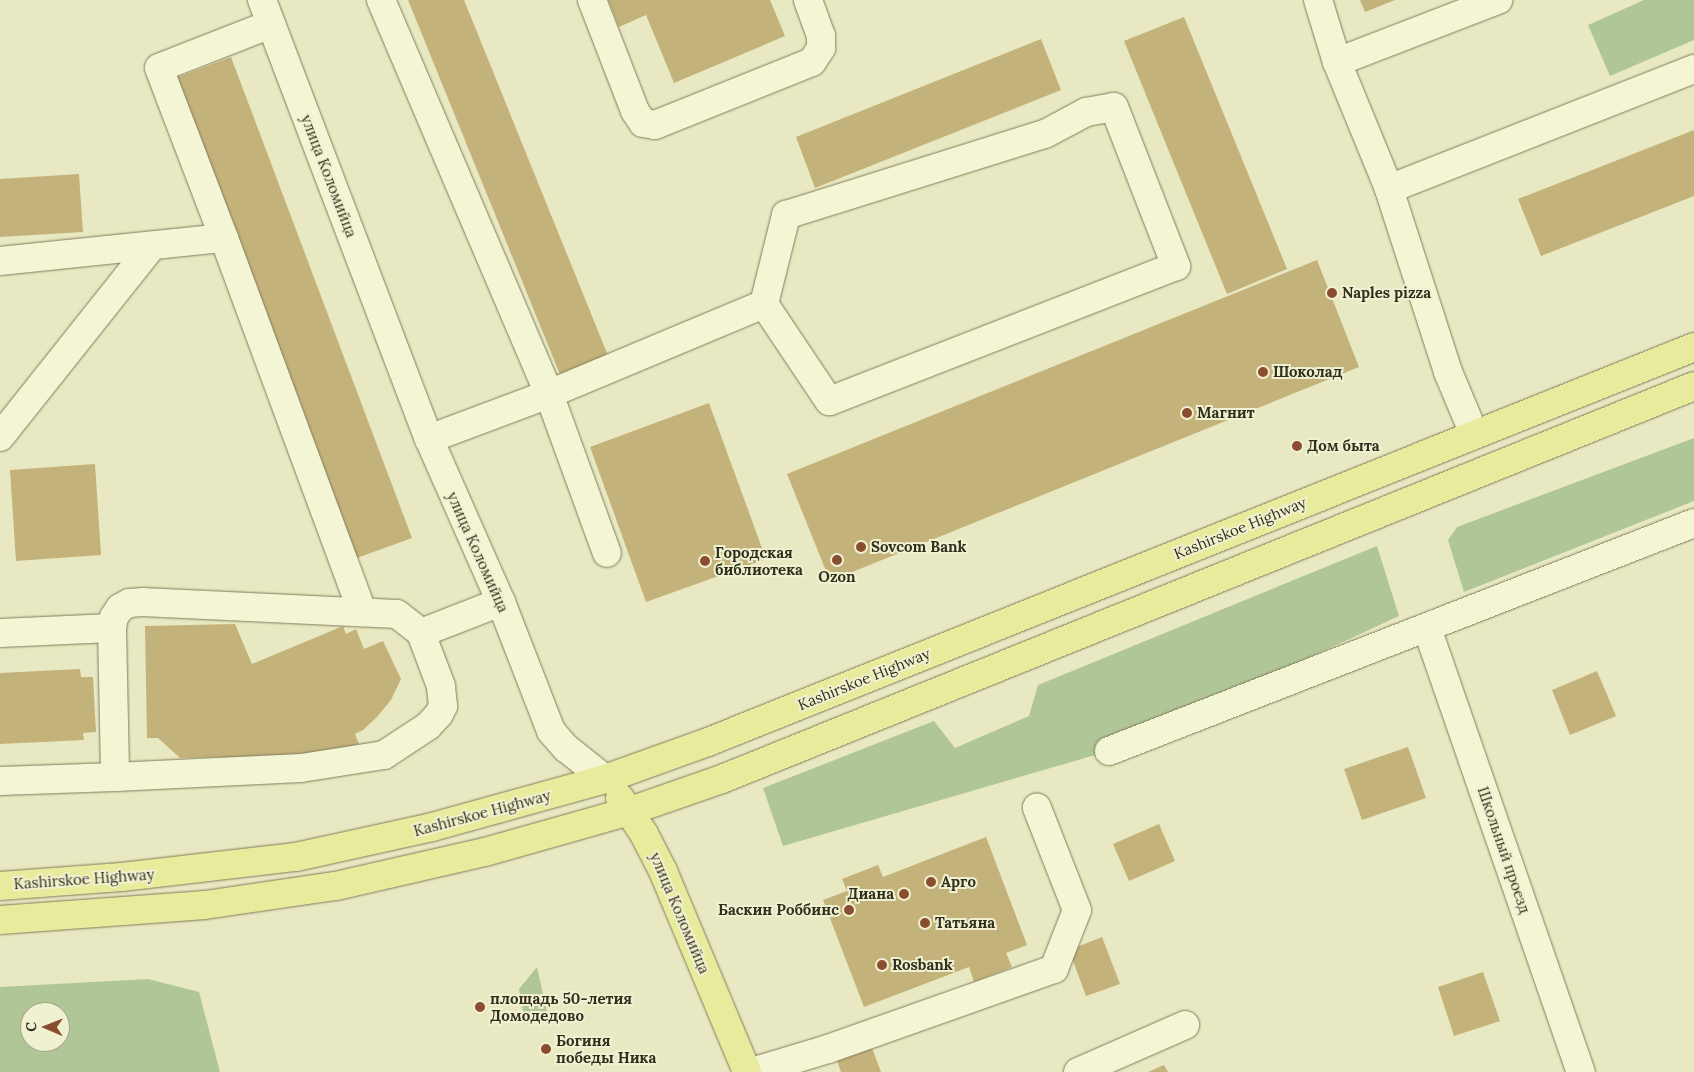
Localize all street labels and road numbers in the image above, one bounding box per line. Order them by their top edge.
street label: улица Коломийца [297,112,361,240]
street label: улица Коломийца [443,489,513,615]
street label: Kashirskoe Highway [1171,493,1309,563]
street label: Kashirskoe Highway [795,644,933,714]
street label: Школьный проезд [1474,784,1534,916]
street label: Kashirskoe Highway [412,786,552,840]
street label: улица Коломийца [646,849,714,977]
street label: Kashirskoe Highway [13,865,155,893]

